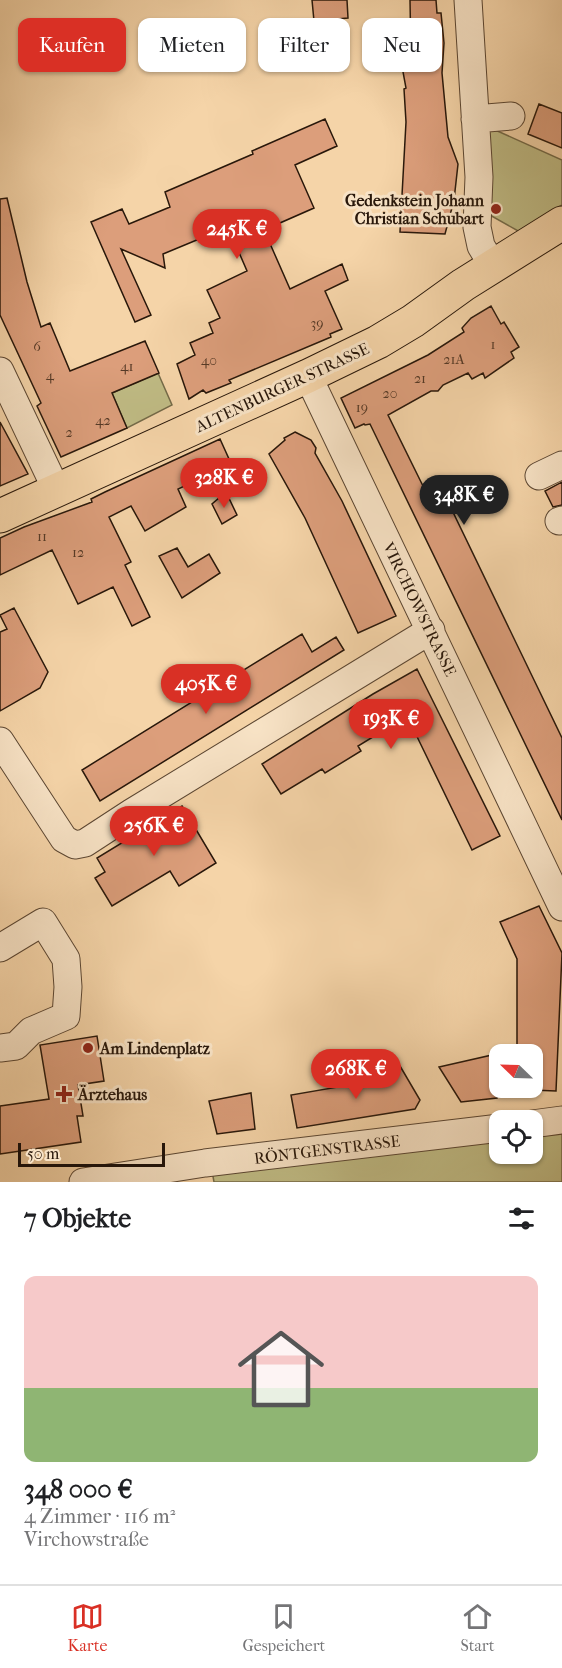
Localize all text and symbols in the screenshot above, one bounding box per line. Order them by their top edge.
chip: Kaufen [18,18,126,72]
chip: Mieten [138,18,246,72]
chip: Filter [258,18,350,72]
chip: Neu [362,18,442,72]
place label: Gedenkstein Johann Christian Schubart [345,191,485,228]
marker: Gedenkstein Johann Christian Schubart [489,202,503,216]
pin: 245K € [188,209,286,260]
text: 245K € [207,217,267,240]
house number: 39 [310,315,324,332]
house number: 1 [491,336,496,353]
house number: 6 [33,338,41,355]
street label: ALTENBURGER STRASSE [191,339,372,436]
house number: 21A [443,351,466,368]
house number: 40 [201,352,217,369]
house number: 41 [120,358,134,375]
house number: 4 [46,367,55,384]
house number: 21 [414,370,426,387]
house number: 20 [383,385,397,402]
house number: 19 [356,399,368,416]
house number: 42 [95,412,111,429]
house number: 2 [65,424,73,441]
pin: 328K € [175,458,273,509]
text: 328K € [194,466,254,489]
pin: 348K € [415,475,513,526]
text: 348K € [434,483,494,506]
house number: 11 [37,528,47,545]
street label: VIRCHOWSTRASSE [378,538,460,679]
house number: 12 [72,544,84,561]
pin: 405K € [157,664,255,715]
text: 405K € [175,672,237,695]
pin: 193K € [342,699,440,750]
text: 193K € [363,707,419,730]
pin: 256K € [105,806,203,857]
text: 256K € [124,814,184,837]
place label: Am Lindenplatz [99,1039,211,1059]
marker: Am Lindenplatz [81,1041,95,1055]
north arrow [489,1044,543,1098]
map controls [489,1044,543,1164]
pin: 268K € [307,1049,405,1100]
text: 268K € [325,1057,387,1080]
place label: Ärztehaus [77,1084,147,1104]
marker: Ärztehaus [55,1085,73,1103]
button: locate [489,1110,543,1164]
street label: RÖNTGENSTRASSE [253,1131,401,1168]
scale bar [18,1140,165,1168]
text: 50 m [27,1144,59,1163]
icon: filters [505,1202,538,1235]
text: 7 Objekte [24,1203,131,1234]
icon: home [227,1315,335,1423]
text: 348 000 € [24,1474,133,1505]
text: 4 Zimmer · 116 m² [24,1505,175,1528]
text: Virchowstraße [24,1528,149,1551]
tab: Karte [68,1600,107,1655]
tab: Gespeichert [242,1600,325,1655]
tab: Start [460,1600,494,1655]

